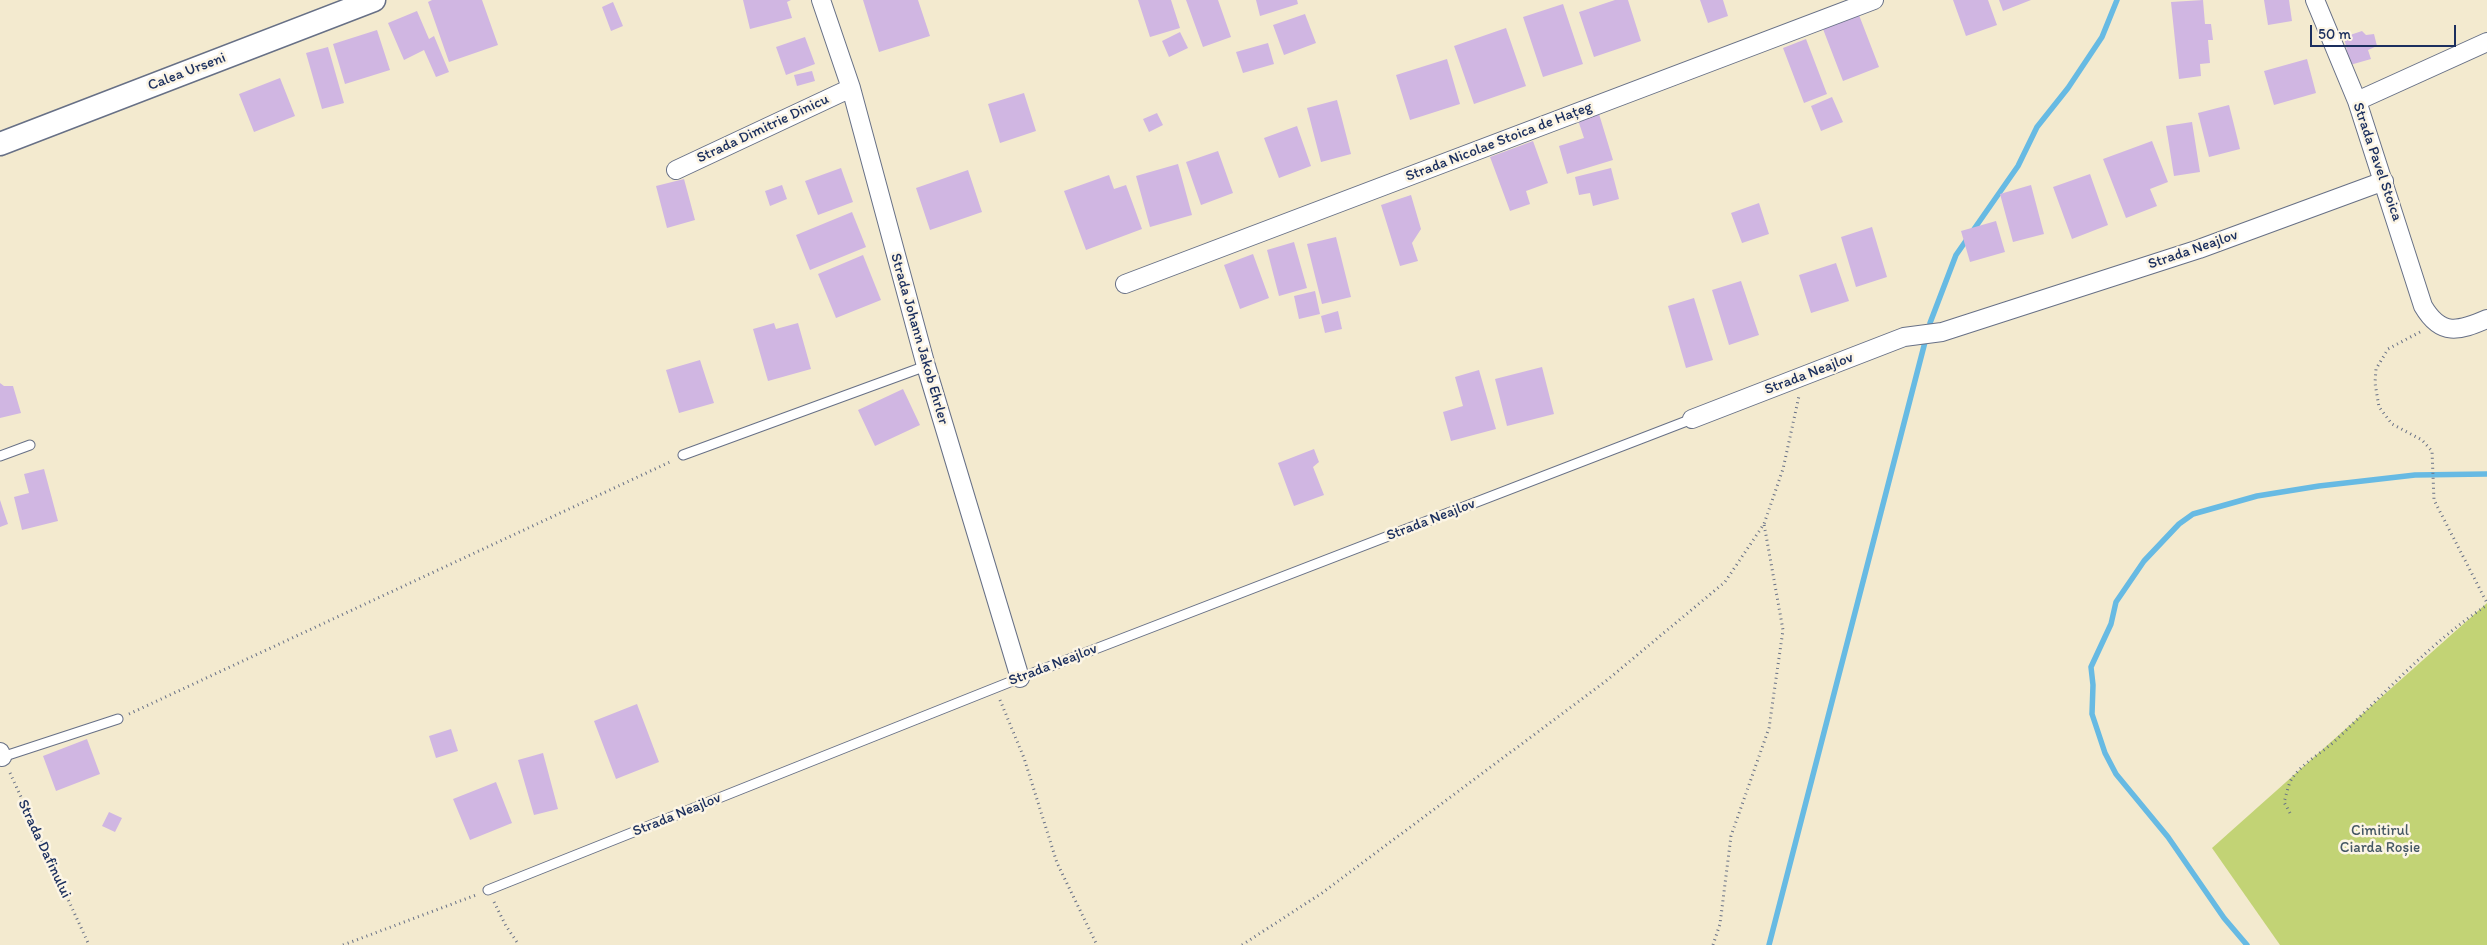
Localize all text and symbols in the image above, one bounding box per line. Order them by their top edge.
scale bar [2312,15,2458,47]
text: 50 m [2318,25,2351,43]
street label: Calea Urseni [145,49,229,95]
street label: Strada Dimitrie Dinicu [694,90,832,168]
street label: Strada Nicolae Stoica de Hațeg [1403,98,1595,186]
street label: Strada Pavel Stoica [2348,100,2406,224]
street label: Strada Neajlov [2146,226,2240,274]
street label: Strada Johann Jakob Ehrler [886,251,952,427]
street label: Strada Neajlov [1762,349,1856,399]
street label: Strada Neajlov [1384,495,1478,545]
street label: Strada Neajlov [1006,640,1100,690]
street label: Strada Neajlov [630,789,724,841]
street label: Strada Dafinului [13,797,75,901]
park label: Cimitirul Ciarda Roșie [2340,822,2420,857]

